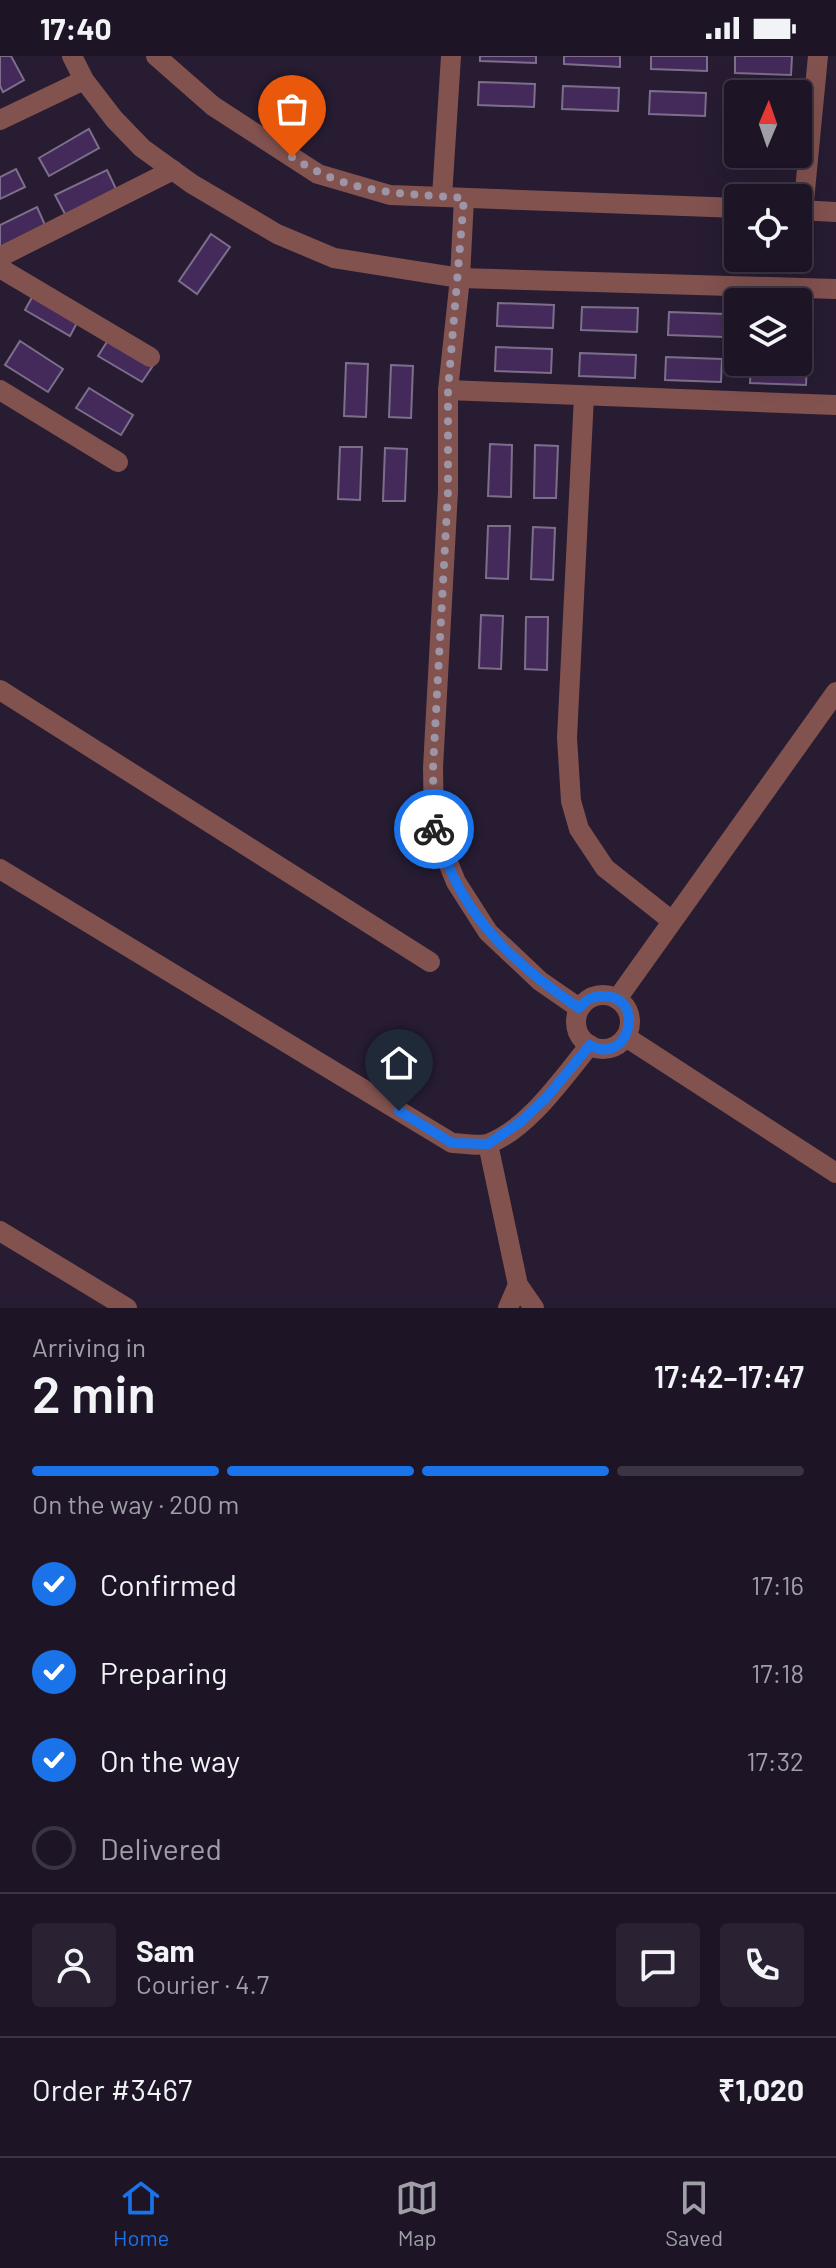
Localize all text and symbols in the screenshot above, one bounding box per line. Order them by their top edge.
text: 17:40 [40,10,112,46]
pin [258,75,326,157]
north arrow [724,80,812,168]
map controls [724,80,812,376]
icon: bag [270,87,314,131]
button: locate [724,184,812,272]
button: layers [724,288,812,376]
courier [394,789,474,869]
icon: bike [412,807,456,851]
pin [365,1029,433,1111]
icon: home [377,1041,421,1085]
text: Arriving in [32,1331,146,1362]
text: 17:42–17:47 [654,1358,804,1394]
text: 2 min [32,1361,156,1423]
text: On the way · 200 m [32,1488,239,1519]
icon: check [32,1562,76,1606]
text: Confirmed [100,1566,237,1602]
text: 17:16 [751,1569,804,1600]
icon: check [32,1650,76,1694]
text: Preparing [100,1654,227,1690]
text: 17:18 [751,1657,804,1688]
icon: check [32,1738,76,1782]
text: On the way [100,1742,240,1778]
text: 17:32 [746,1745,804,1776]
text: Delivered [100,1830,222,1866]
button: person [32,1923,116,2007]
button: chat [616,1923,700,2007]
button: phone [720,1923,804,2007]
text: Sam [136,1932,195,1968]
text: Courier · 4.7 [136,1968,269,1999]
text: Order #3467 [32,2071,192,2107]
text: ₹1,020 [718,2071,804,2107]
tab: Home [113,2176,169,2250]
tab: Map [395,2176,439,2250]
tab: Saved [665,2176,723,2250]

